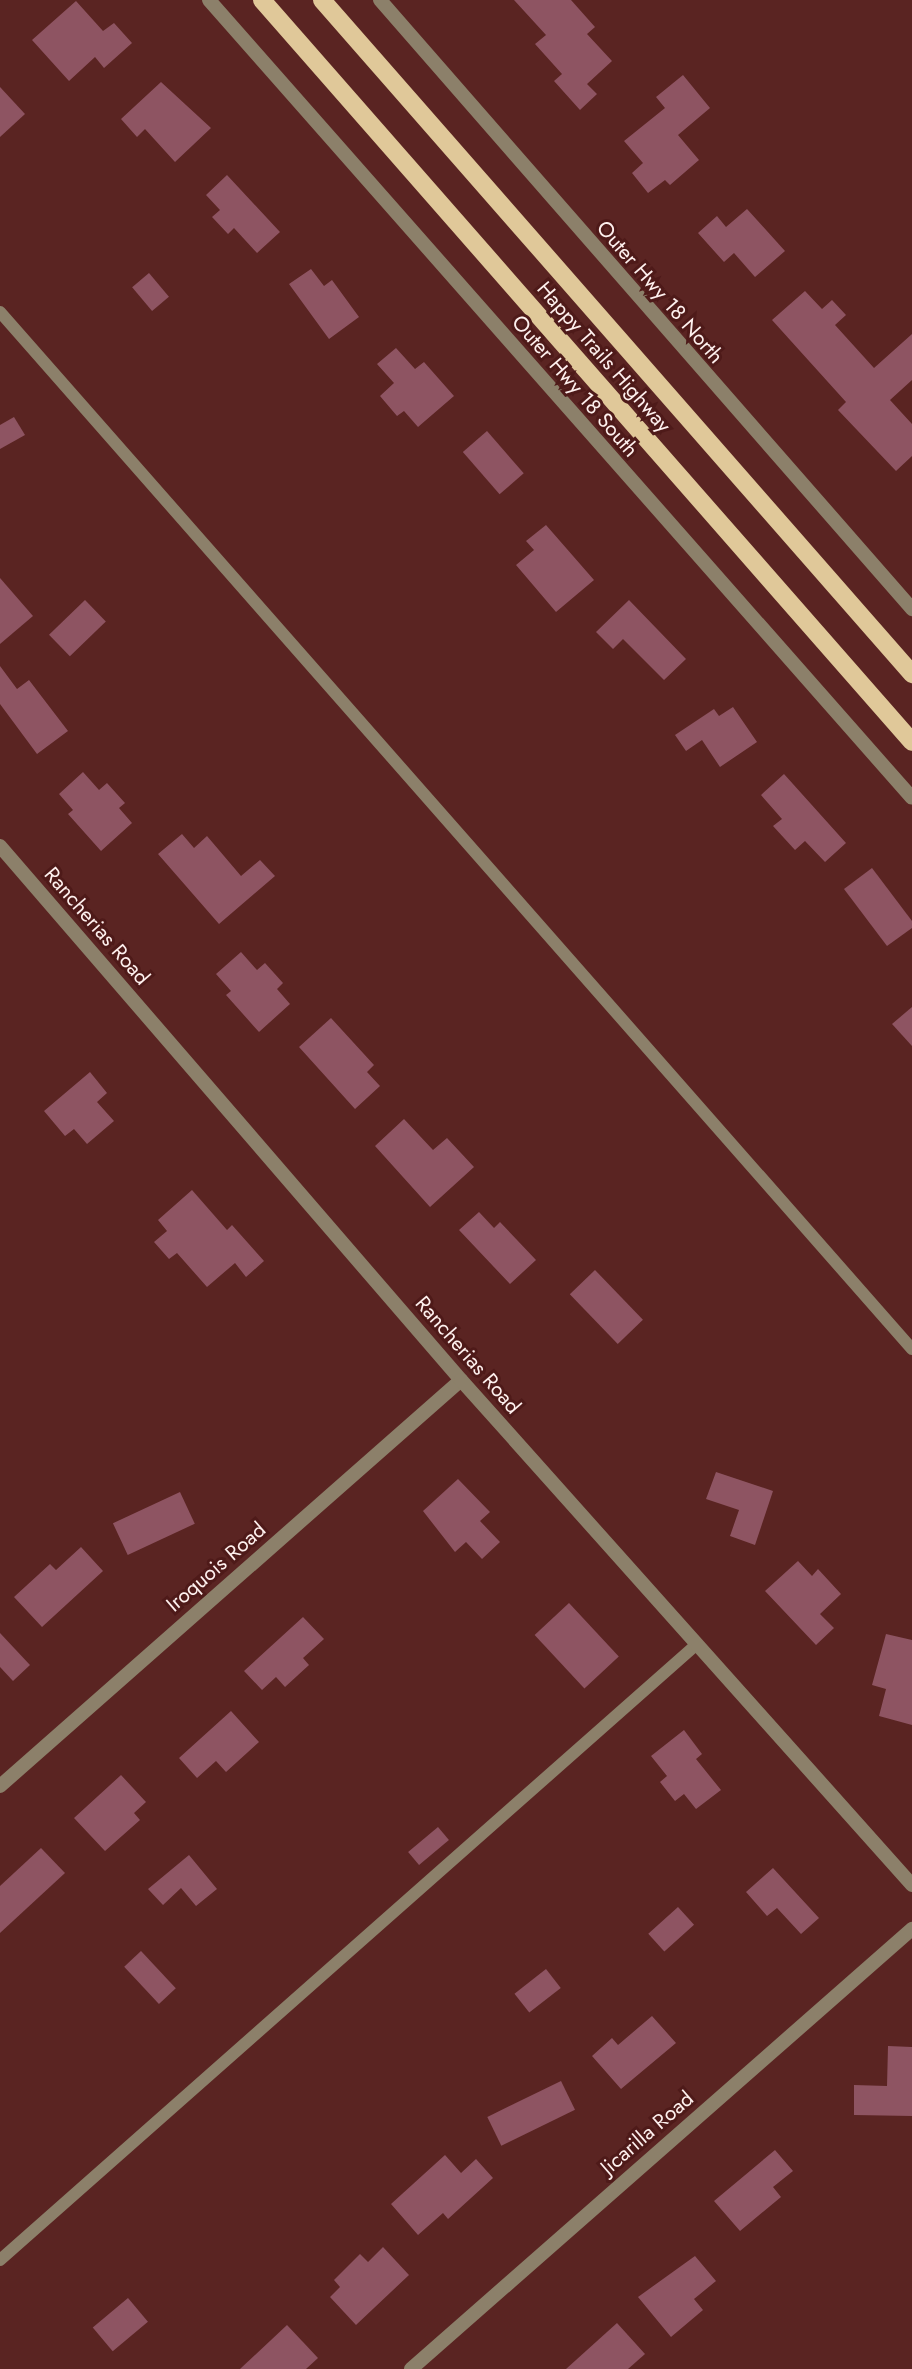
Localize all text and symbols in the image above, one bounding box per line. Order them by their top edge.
street label: Outer Hwy 18 North [591,216,729,368]
street label: Happy Trails Highway [532,276,676,438]
street label: Outer Hwy 18 South [507,310,643,462]
street label: Rancherias Road [39,862,155,990]
street label: Rancherias Road [410,1291,526,1419]
street label: Iroquois Road [161,1517,271,1617]
street label: Jicarilla Road [595,2086,699,2180]

